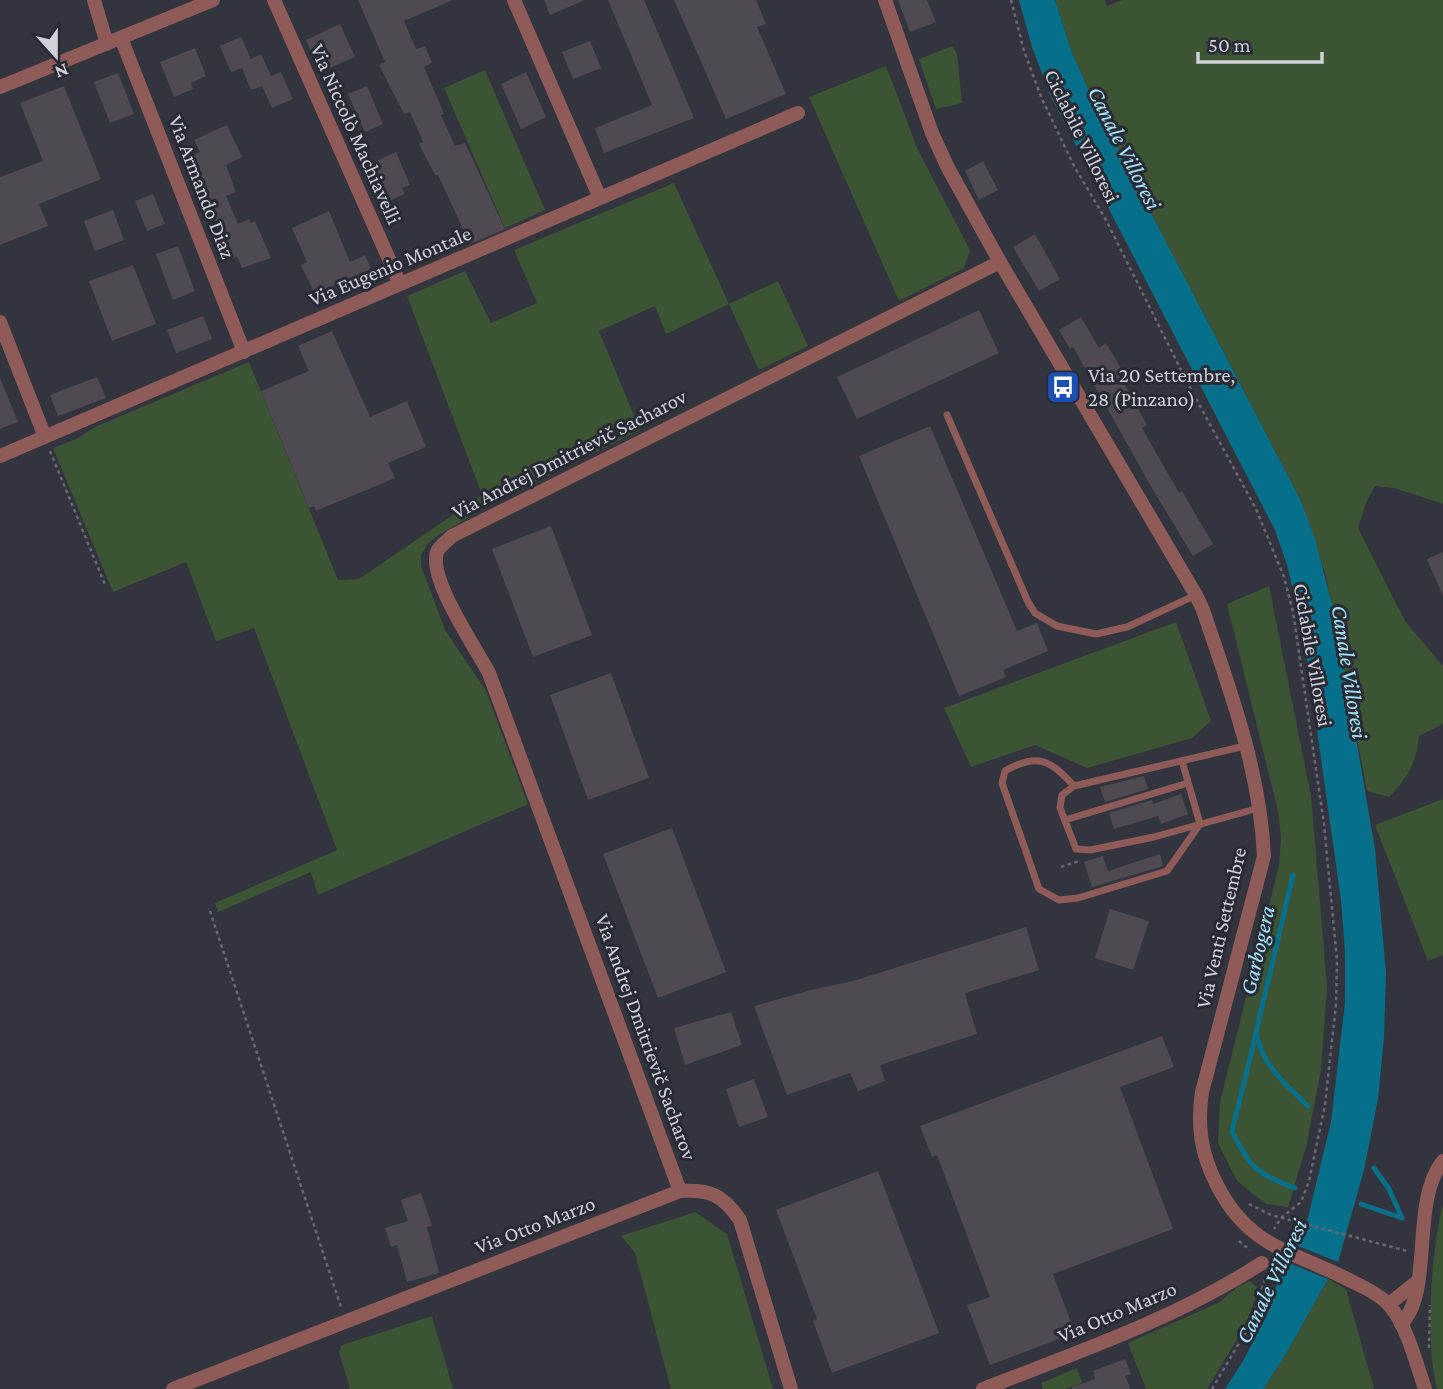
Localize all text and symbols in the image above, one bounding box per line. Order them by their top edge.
north arrow [21,21,91,91]
scale bar [1198,21,1322,65]
text: 50 m [1208,33,1251,57]
street label: Via Niccolò Machiavelli [305,40,407,228]
text: N [52,59,72,84]
street label: Ciclabile Villoresi [1039,65,1125,207]
water label: Canale Villoresi [1083,82,1168,215]
street label: Via Armando Diaz [164,112,240,262]
street label: Via Eugenio Montale [305,221,475,311]
place label: Via 20 Settembre, 28 (Pinzano) [1088,363,1235,411]
bus stop icon: Via 20 Settembre, 28 (Pinzano) [1044,368,1082,406]
street label: Via Andrej Dmitrievič Sacharov [448,384,691,524]
street label: Ciclabile Villoresi [1289,581,1338,729]
water label: Canale Villoresi [1327,603,1374,742]
street label: Via Venti Settembre [1191,845,1251,1011]
water label: Garbogera [1234,903,1280,997]
street label: Via Andrej Dmitrievič Sacharov [590,911,702,1164]
street label: Via Otto Marzo [471,1191,599,1259]
water label: Canale Villoresi [1230,1214,1313,1347]
street label: Via Otto Marzo [1054,1276,1180,1348]

